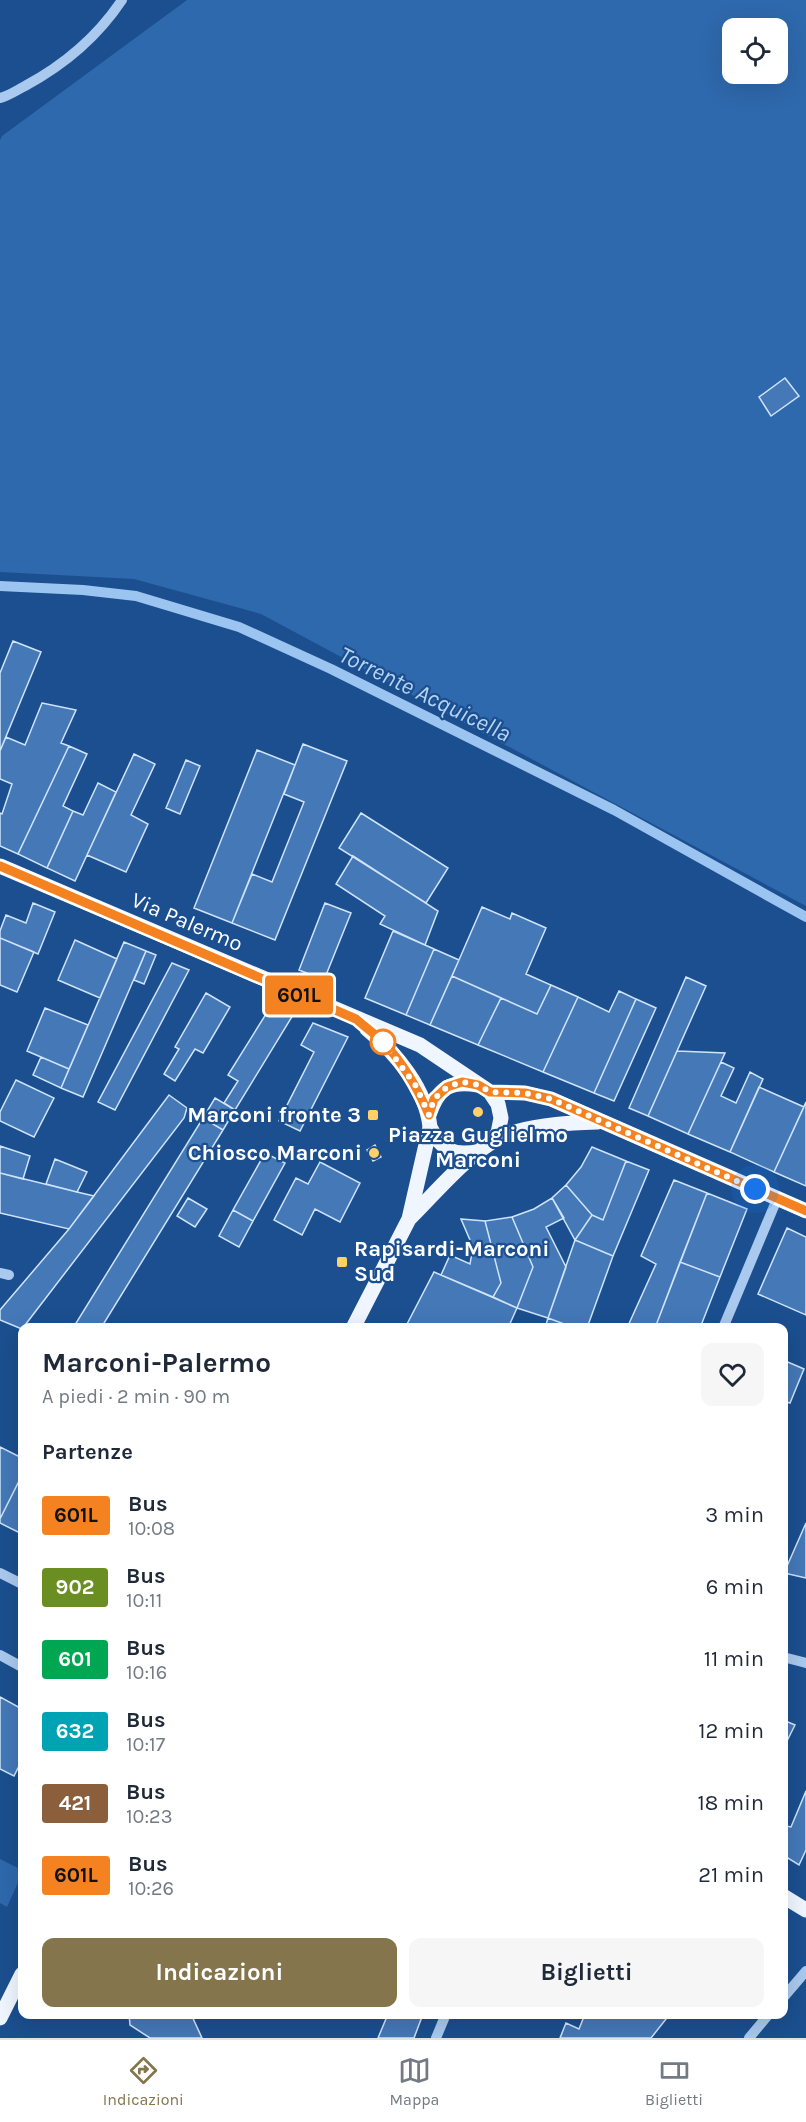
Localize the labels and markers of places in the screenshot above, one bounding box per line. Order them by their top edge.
unlabelled marker [370,1029,396,1055]
place label: Marconi fronte 3 [187,1102,361,1128]
marker: Piazza Guglielmo Marconi [471,1105,485,1119]
marker: Marconi fronte 3 [366,1108,380,1122]
place label: Piazza Guglielmo Marconi [388,1122,568,1173]
place label: Chiosco Marconi [188,1140,362,1166]
marker: Chiosco Marconi [367,1146,381,1160]
place label: Rapisardi-Marconi Sud [354,1236,549,1287]
marker: Rapisardi-Marconi Sud [335,1255,349,1269]

